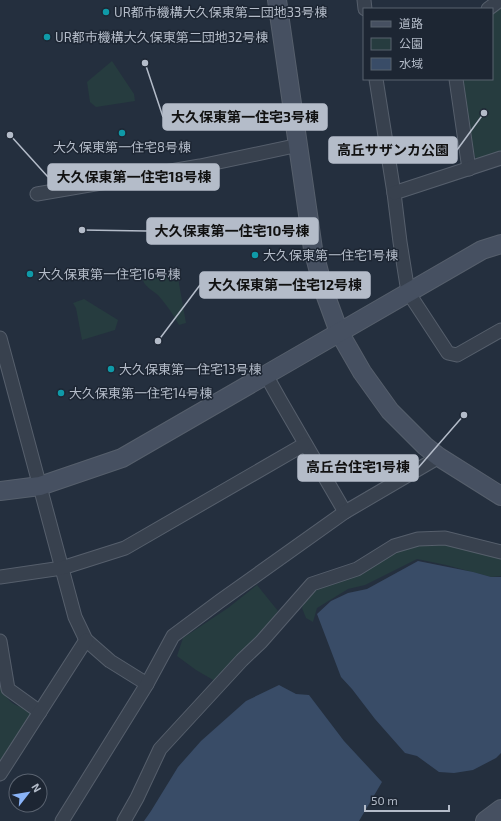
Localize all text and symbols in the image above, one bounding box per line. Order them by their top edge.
place label: UR都市機構大久保東第二団地33号棟 [114,4,327,20]
marker: UR都市機構大久保東第二団地33号棟 [101,7,111,17]
legend [363,8,493,80]
text: 道路 [399,16,423,30]
place label: UR都市機構大久保東第二団地32号棟 [55,29,268,45]
marker: UR都市機構大久保東第二団地32号棟 [42,32,52,42]
text: 公園 [399,36,423,50]
text: 水域 [399,56,423,70]
callout: 大久保東第一住宅3号棟 [163,104,327,130]
text: 大久保東第一住宅3号棟 [171,108,319,125]
marker: 大久保東第一住宅8号棟 [117,128,127,138]
callout: 高丘サザンカ公園 [329,137,457,163]
place label: 大久保東第一住宅8号棟 [53,139,191,155]
text: 高丘サザンカ公園 [337,141,449,158]
callout: 大久保東第一住宅18号棟 [48,164,219,190]
text: 大久保東第一住宅18号棟 [57,168,211,185]
callout: 大久保東第一住宅10号棟 [147,218,318,244]
text: 大久保東第一住宅10号棟 [155,222,309,239]
place label: 大久保東第一住宅1号棟 [263,247,398,263]
marker: 大久保東第一住宅1号棟 [250,250,260,260]
place label: 大久保東第一住宅16号棟 [38,266,181,282]
marker: 大久保東第一住宅16号棟 [25,269,35,279]
callout: 大久保東第一住宅12号棟 [200,272,370,298]
text: 大久保東第一住宅12号棟 [208,276,362,293]
place label: 大久保東第一住宅13号棟 [119,361,261,377]
marker: 大久保東第一住宅13号棟 [106,364,116,374]
place label: 大久保東第一住宅14号棟 [69,385,212,401]
marker: 大久保東第一住宅14号棟 [56,388,66,398]
callout: 高丘台住宅1号棟 [298,455,418,481]
text: 高丘台住宅1号棟 [306,458,410,475]
north arrow [8,773,48,813]
text: N [29,781,45,794]
scale bar [365,787,449,813]
text: 50 m [371,793,398,807]

